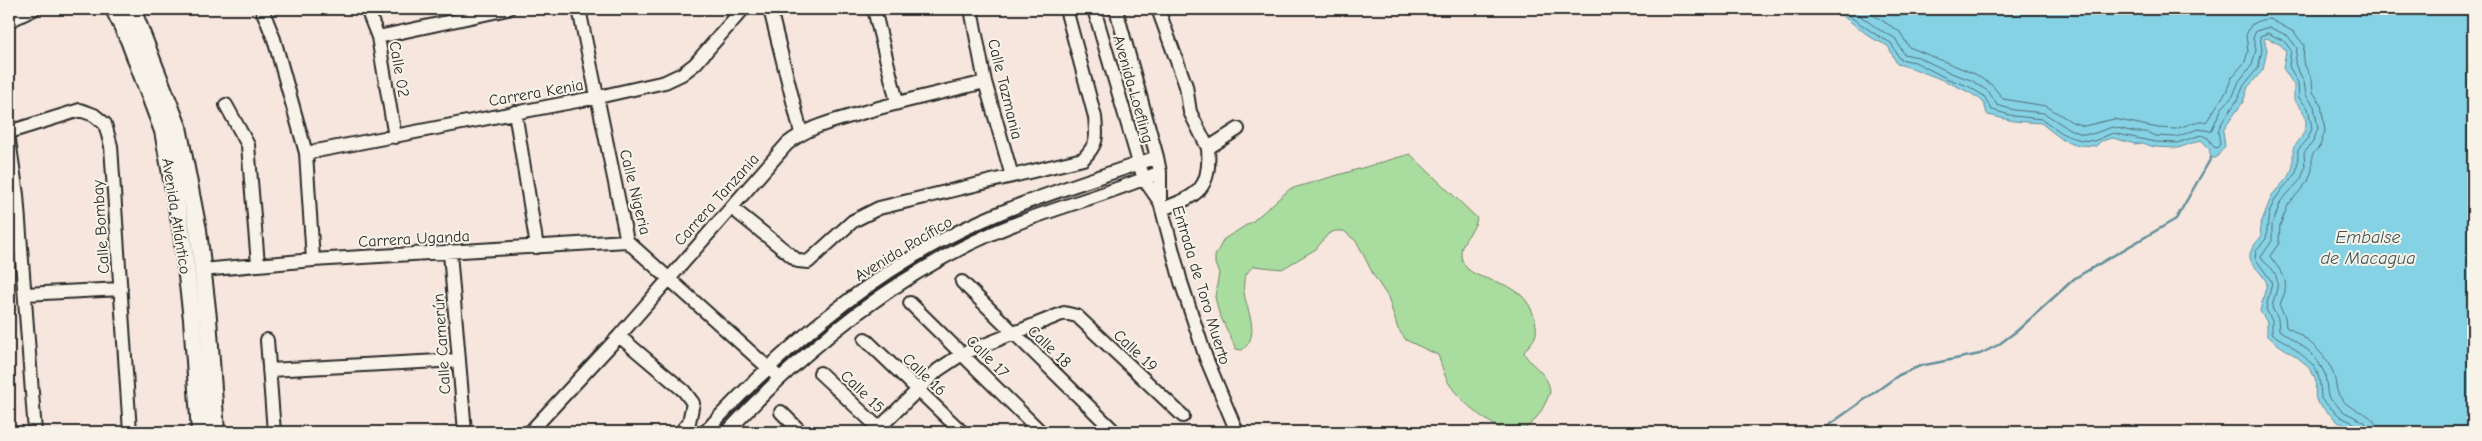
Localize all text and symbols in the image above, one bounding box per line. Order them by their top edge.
street label: Avenida Loefling [1109,33,1157,145]
street label: Calle Tazmania [984,37,1026,141]
street label: Calle 02 [385,40,413,99]
street label: Carrera Kenia [487,76,585,110]
street label: Calle Nigeria [616,148,654,237]
street label: Carrera Tanzania [671,150,763,249]
street label: Avenida Atlántico [158,157,194,275]
street label: Calle Bombay [89,179,113,274]
street label: Entrada de Toro Muerto [1168,204,1234,367]
street label: Avenida Pacífico [852,213,955,285]
street label: Carrera Uganda [358,227,470,251]
water label: Embalse de Macagua [2320,227,2416,269]
street label: Calle Camerún [429,293,455,395]
street label: Calle 18 [1024,322,1075,372]
street label: Calle 19 [1110,326,1161,375]
street label: Calle 17 [962,332,1012,382]
street label: Calle 16 [899,350,950,400]
street label: Calle 15 [837,367,888,417]

